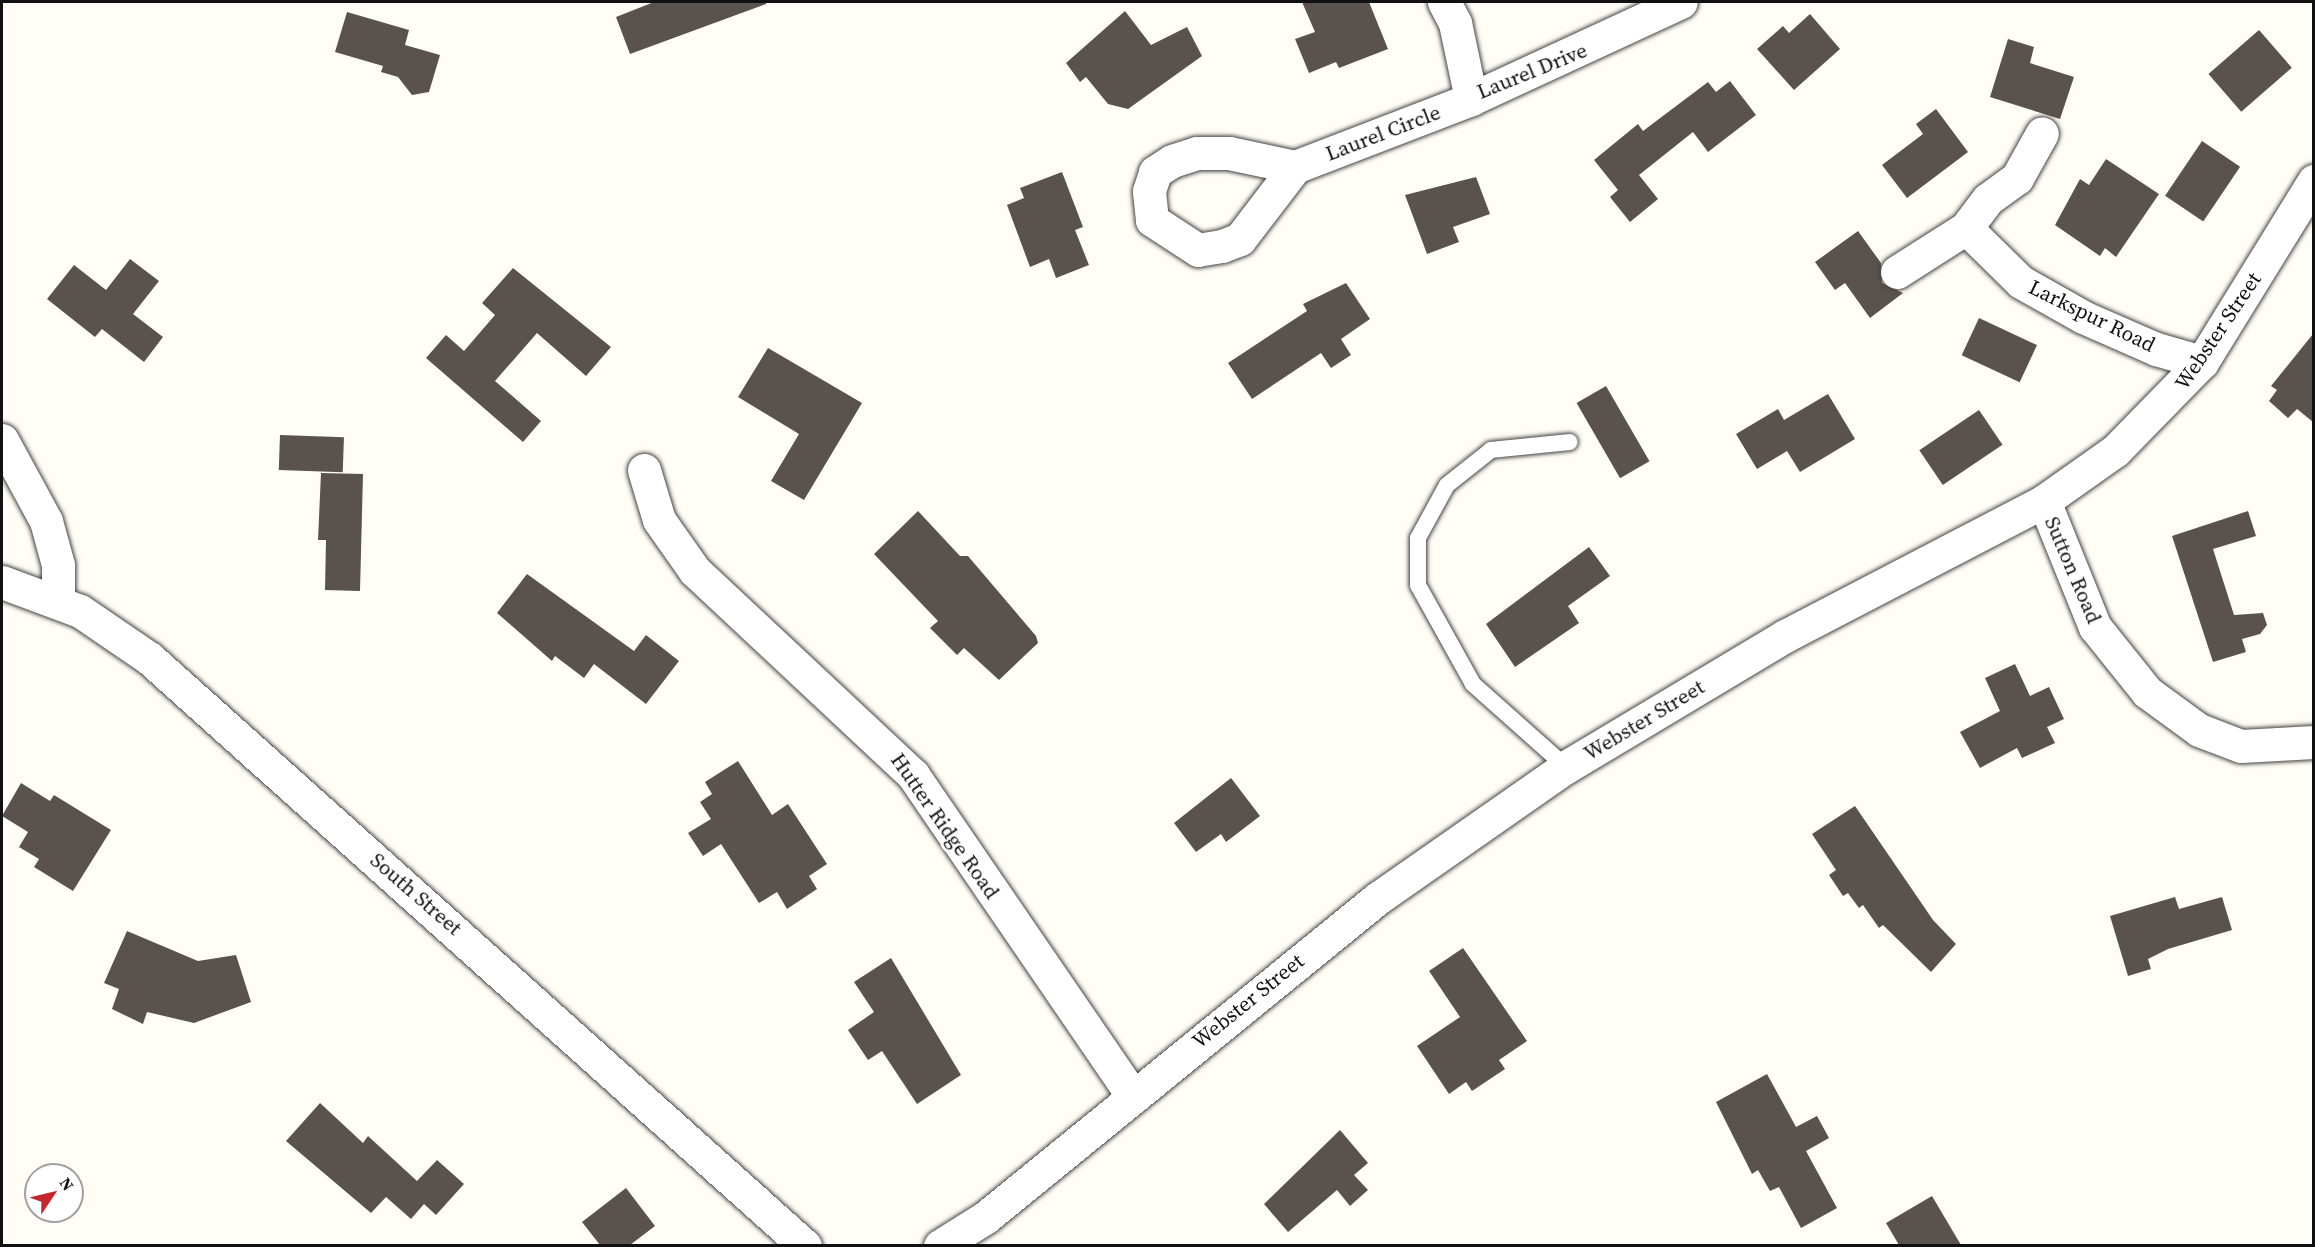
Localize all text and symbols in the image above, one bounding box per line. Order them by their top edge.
street label: Laurel Drive [1473,38,1591,104]
street label: Laurel Circle [1322,100,1444,166]
street label: Webster Street [2170,268,2266,394]
street label: Larkspur Road [2025,275,2159,357]
street label: Sutton Road [2039,513,2107,627]
street label: Webster Street [1579,674,1709,766]
street label: Hutter Ridge Road [885,748,1005,904]
street label: South Street [365,847,467,941]
street label: Webster Street [1187,948,1309,1054]
north arrow [24,1163,84,1223]
text: N [55,1173,79,1195]

